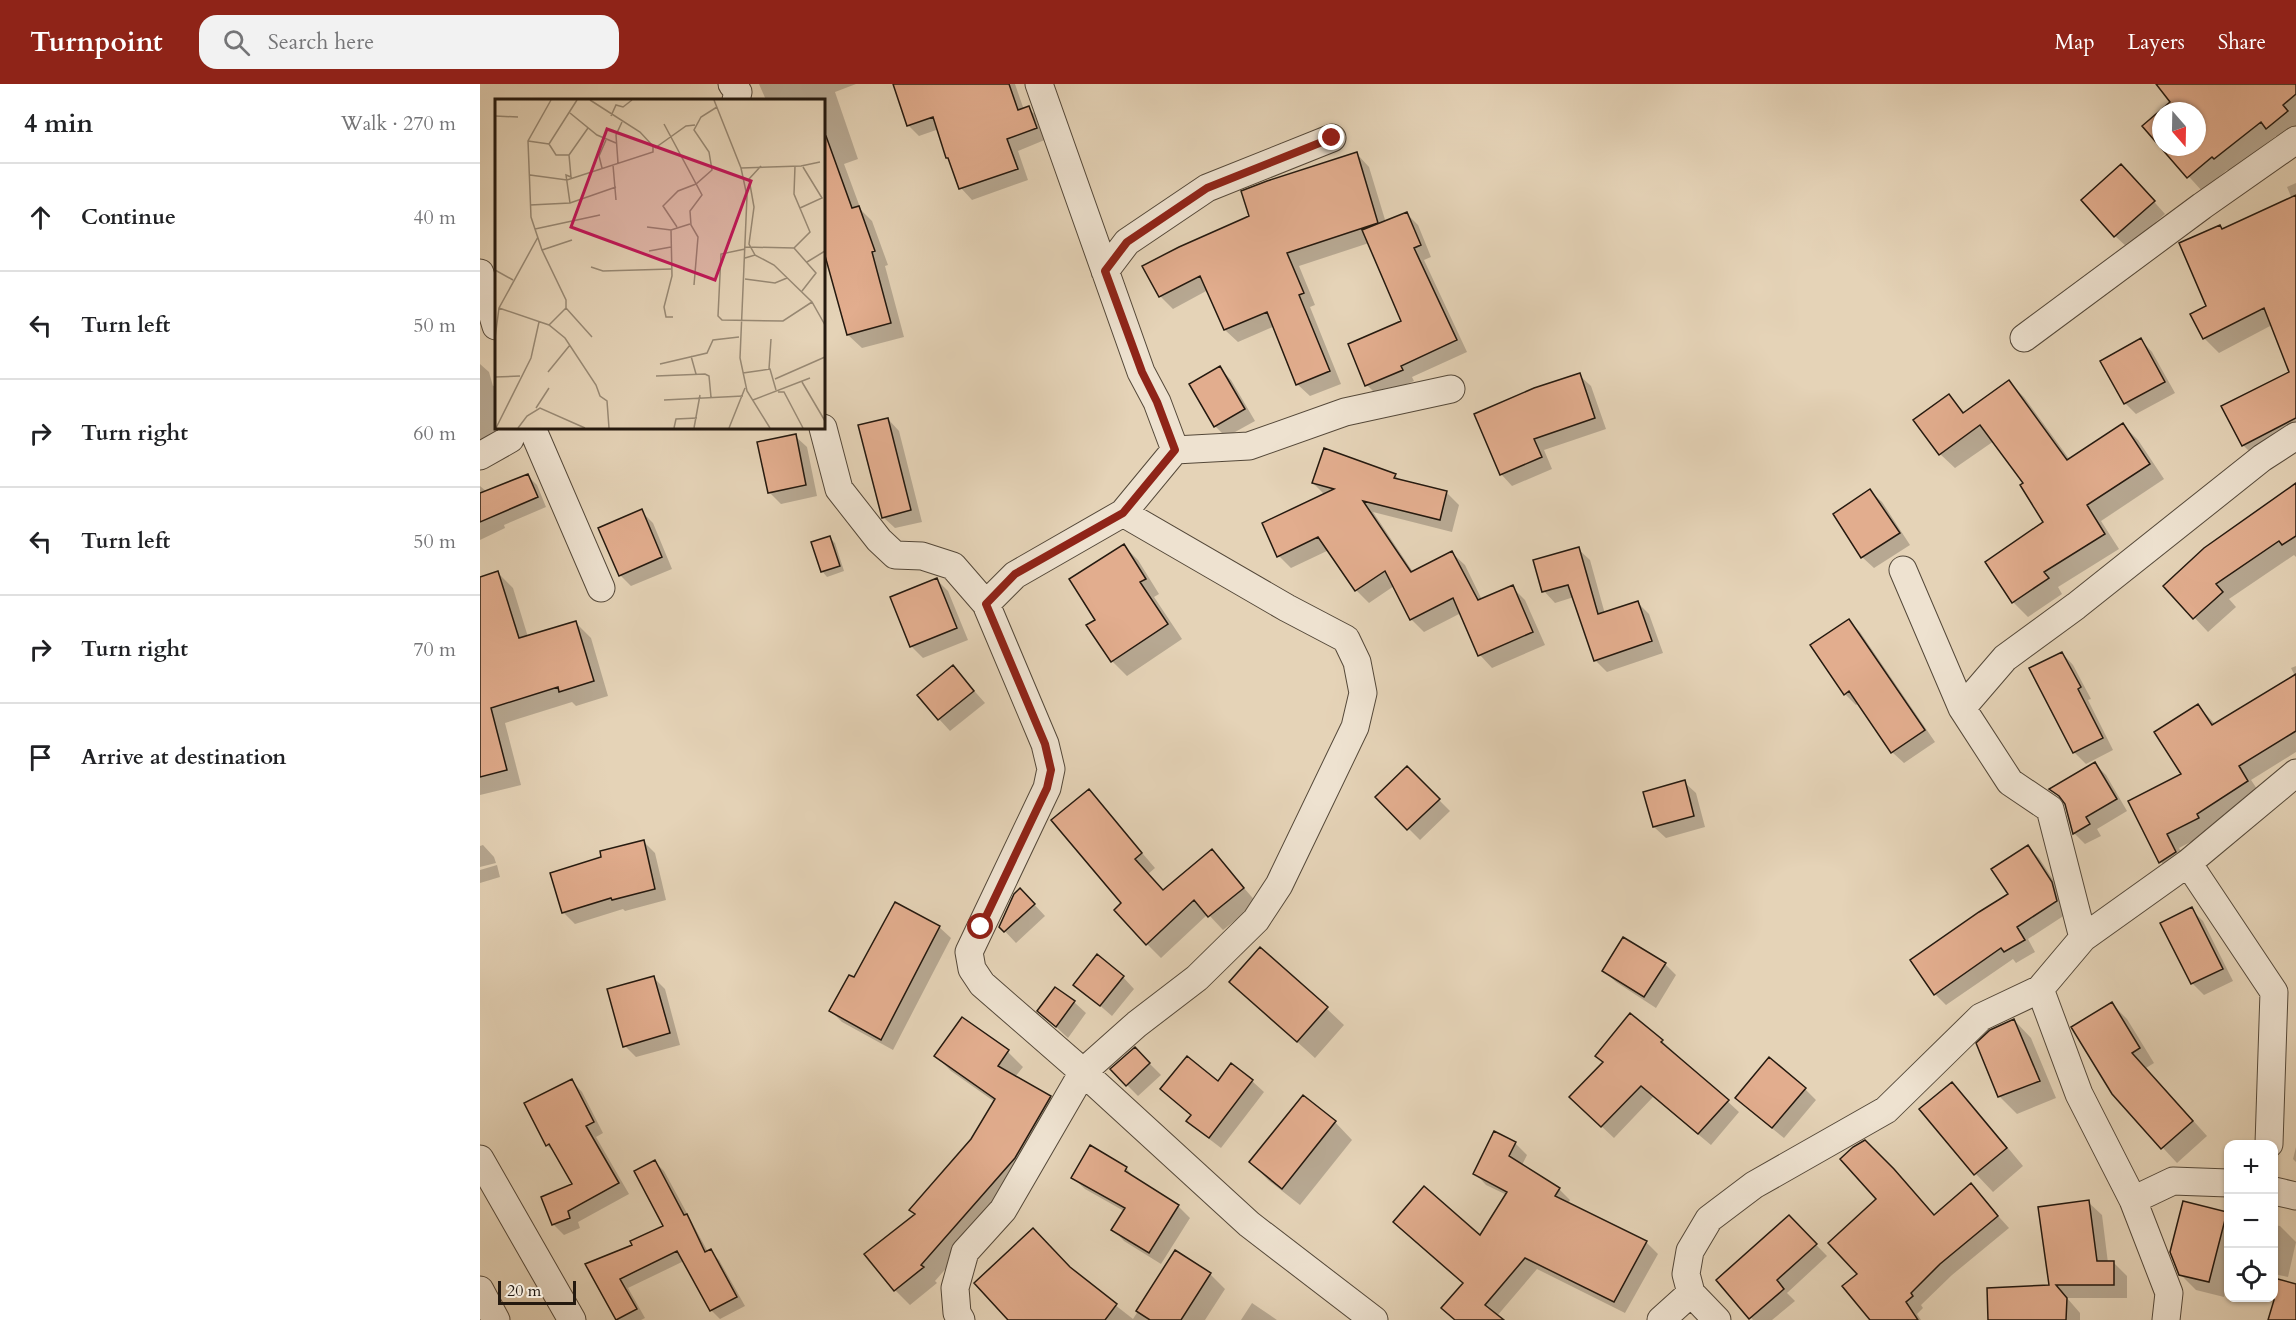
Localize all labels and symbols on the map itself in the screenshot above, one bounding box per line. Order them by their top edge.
inset map [495,99,825,429]
north arrow [2152,102,2206,156]
route end [1318,124,1344,150]
route start [967,913,993,939]
scale bar [498,1278,576,1306]

